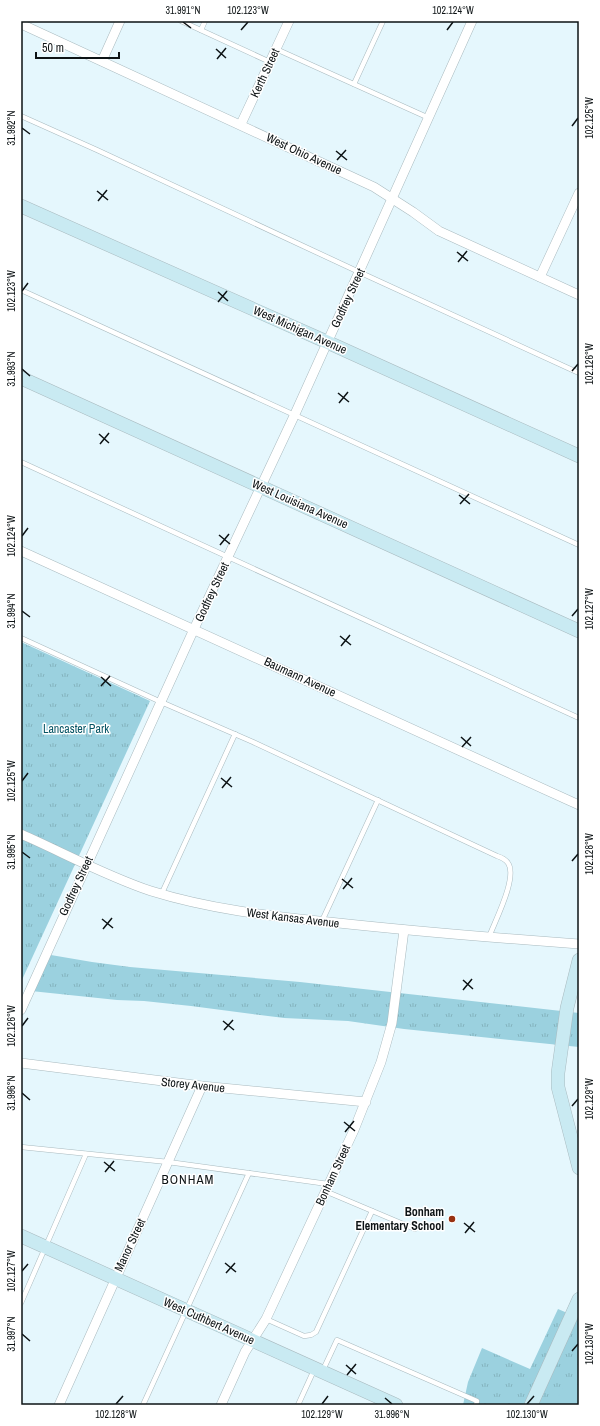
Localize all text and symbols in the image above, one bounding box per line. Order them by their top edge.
text: 31.991°N [166,4,201,17]
text: 102.123°W [227,4,269,17]
text: 102.124°W [432,4,474,17]
scale bar [36,34,119,60]
text: 50 m [42,40,64,56]
street label: Kerth Street [247,46,283,100]
text: 102.125°W [583,97,596,139]
text: 31.992°N [5,110,18,146]
street label: West Ohio Avenue [264,129,344,179]
street label: Godfrey Street [327,265,369,330]
text: 102.123°W [5,270,18,312]
street label: West Michigan Avenue [251,302,349,358]
text: 102.126°W [583,343,596,385]
text: 31.993°N [5,351,18,387]
street label: West Louisiana Avenue [249,476,351,532]
text: 102.124°W [5,515,18,557]
street label: Godfrey Street [191,559,233,624]
text: 102.127°W [583,588,596,630]
text: 31.994°N [5,593,18,629]
street label: Baumann Avenue [261,653,339,701]
park label: Lancaster Park [43,721,109,737]
text: 102.125°W [5,760,18,802]
text: 102.128°W [583,833,596,875]
text: 31.995°N [5,834,18,870]
street label: Godfrey Street [55,853,97,918]
street label: West Kansas Avenue [246,904,340,932]
text: 102.126°W [5,1005,18,1047]
street label: Storey Avenue [160,1074,226,1096]
text: 31.996°N [5,1075,18,1111]
text: 102.129°W [583,1078,596,1120]
street label: Bonham Street [312,1142,354,1208]
district label: BONHAM [162,1171,214,1188]
place label: Bonham Elementary School [355,1204,444,1234]
marker: Bonham Elementary School [447,1214,457,1224]
street label: Manor Street [111,1216,149,1274]
text: 102.127°W [5,1250,18,1292]
street label: West Cuthbert Avenue [161,1294,257,1348]
text: 31.997°N [5,1316,18,1352]
text: 102.130°W [583,1323,596,1365]
text: 102.128°W [95,1408,137,1421]
text: 102.129°W [301,1408,343,1421]
text: 31.996°N [375,1408,410,1421]
text: 102.130°W [506,1408,548,1421]

